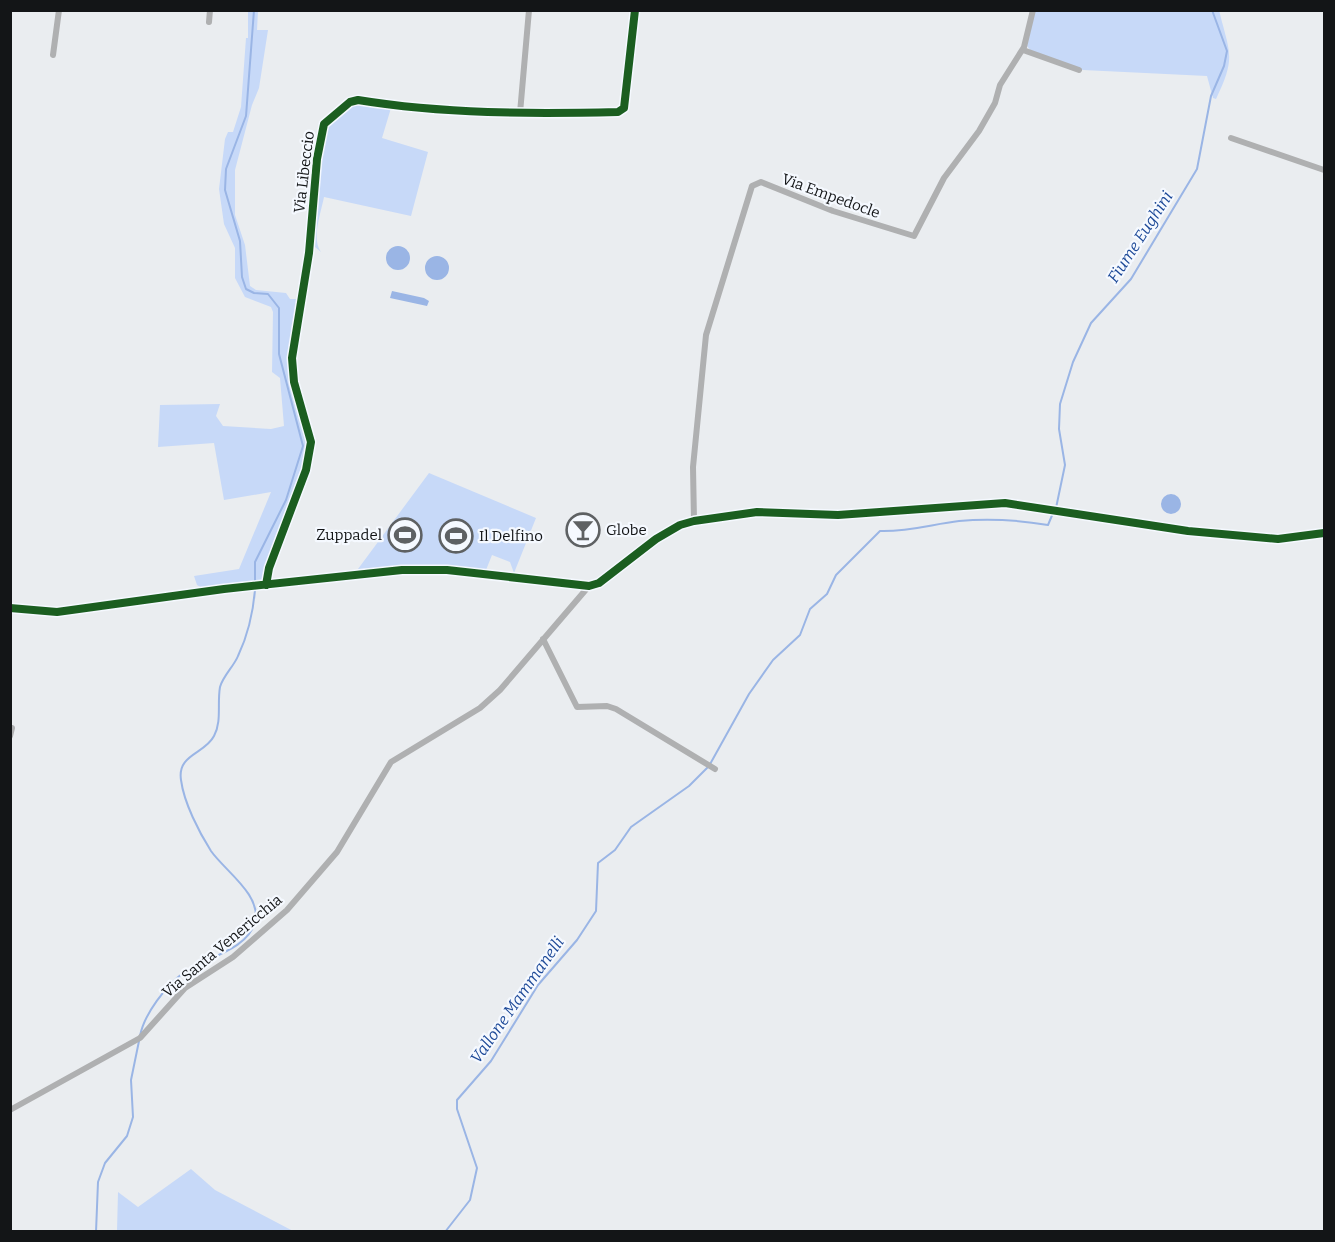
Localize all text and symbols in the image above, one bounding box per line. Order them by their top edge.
street label: Via Libeccio [290,130,318,214]
street label: Via Empedocle [779,170,883,222]
water label: Fiume Eughini [1103,187,1177,286]
bar icon: Globe [565,512,601,548]
sports icon: Zuppadel [387,517,423,553]
sports icon: Il Delfino [438,518,474,554]
place label: Globe [606,521,647,539]
place label: Zuppadel [316,526,382,544]
place label: Il Delfino [479,527,543,545]
street label: Via Santa Venericchia [158,891,286,1001]
water label: Vallone Mammanelli [466,933,568,1067]

